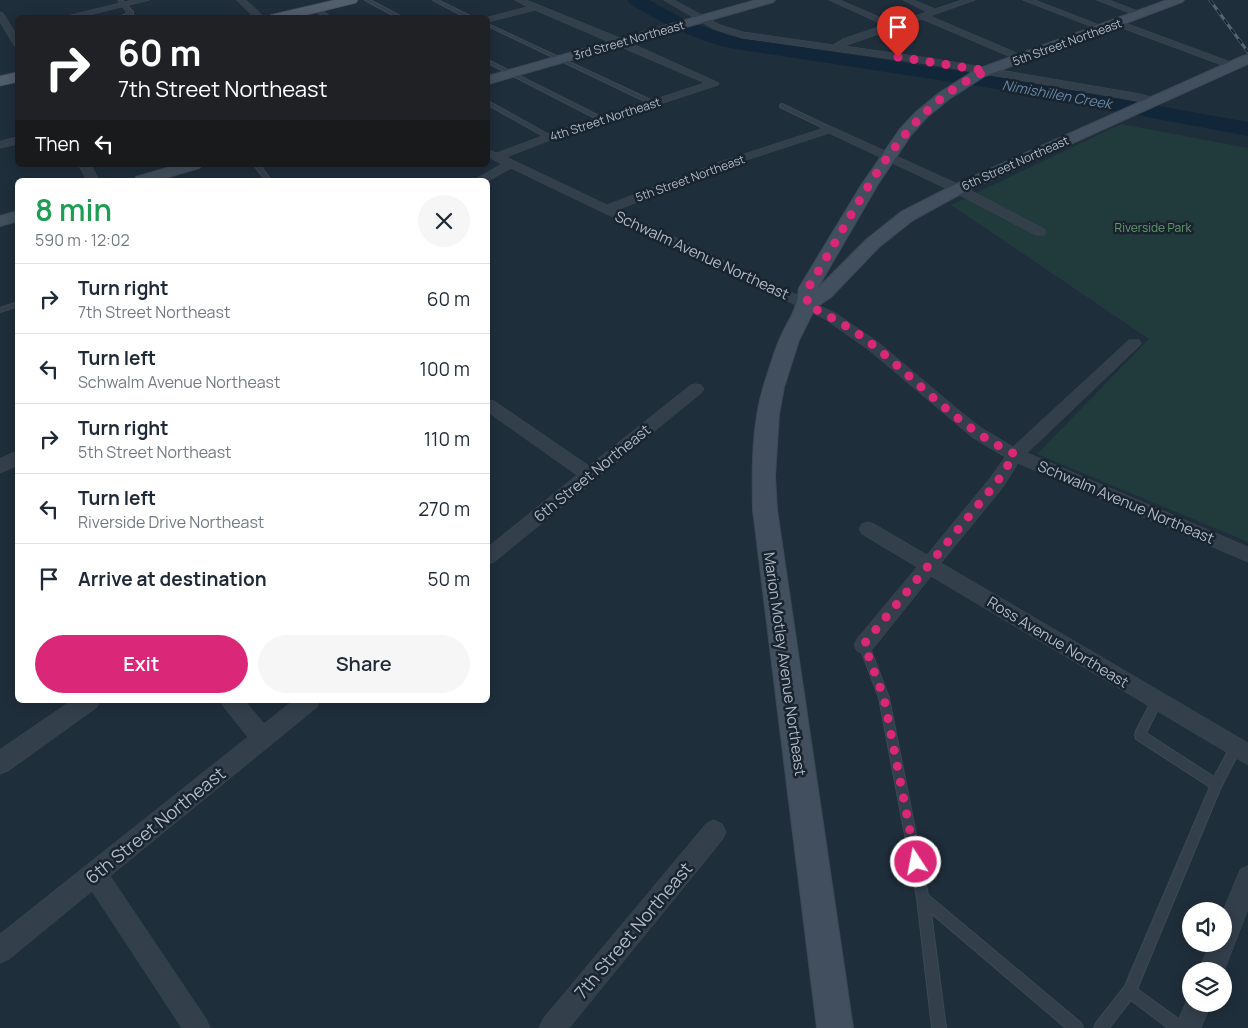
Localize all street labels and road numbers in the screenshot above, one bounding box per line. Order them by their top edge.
street label: 5th Street Northeast [1010,14,1124,70]
street label: 3rd Street Northeast [572,16,686,64]
street label: 4th Street Northeast [548,93,663,145]
street label: 6th Street Northeast [959,132,1071,194]
street label: 5th Street Northeast [633,150,747,206]
street label: Schwalm Avenue Northeast [612,205,792,305]
street label: 6th Street Northeast [529,419,655,527]
street label: Schwalm Avenue Northeast [1035,455,1217,549]
street label: Marion Motley Avenue Northeast [759,551,811,777]
street label: Ross Avenue Northeast [983,591,1133,693]
street label: 6th Street Northeast [80,761,230,889]
street label: 7th Street Northeast [569,857,697,1003]

